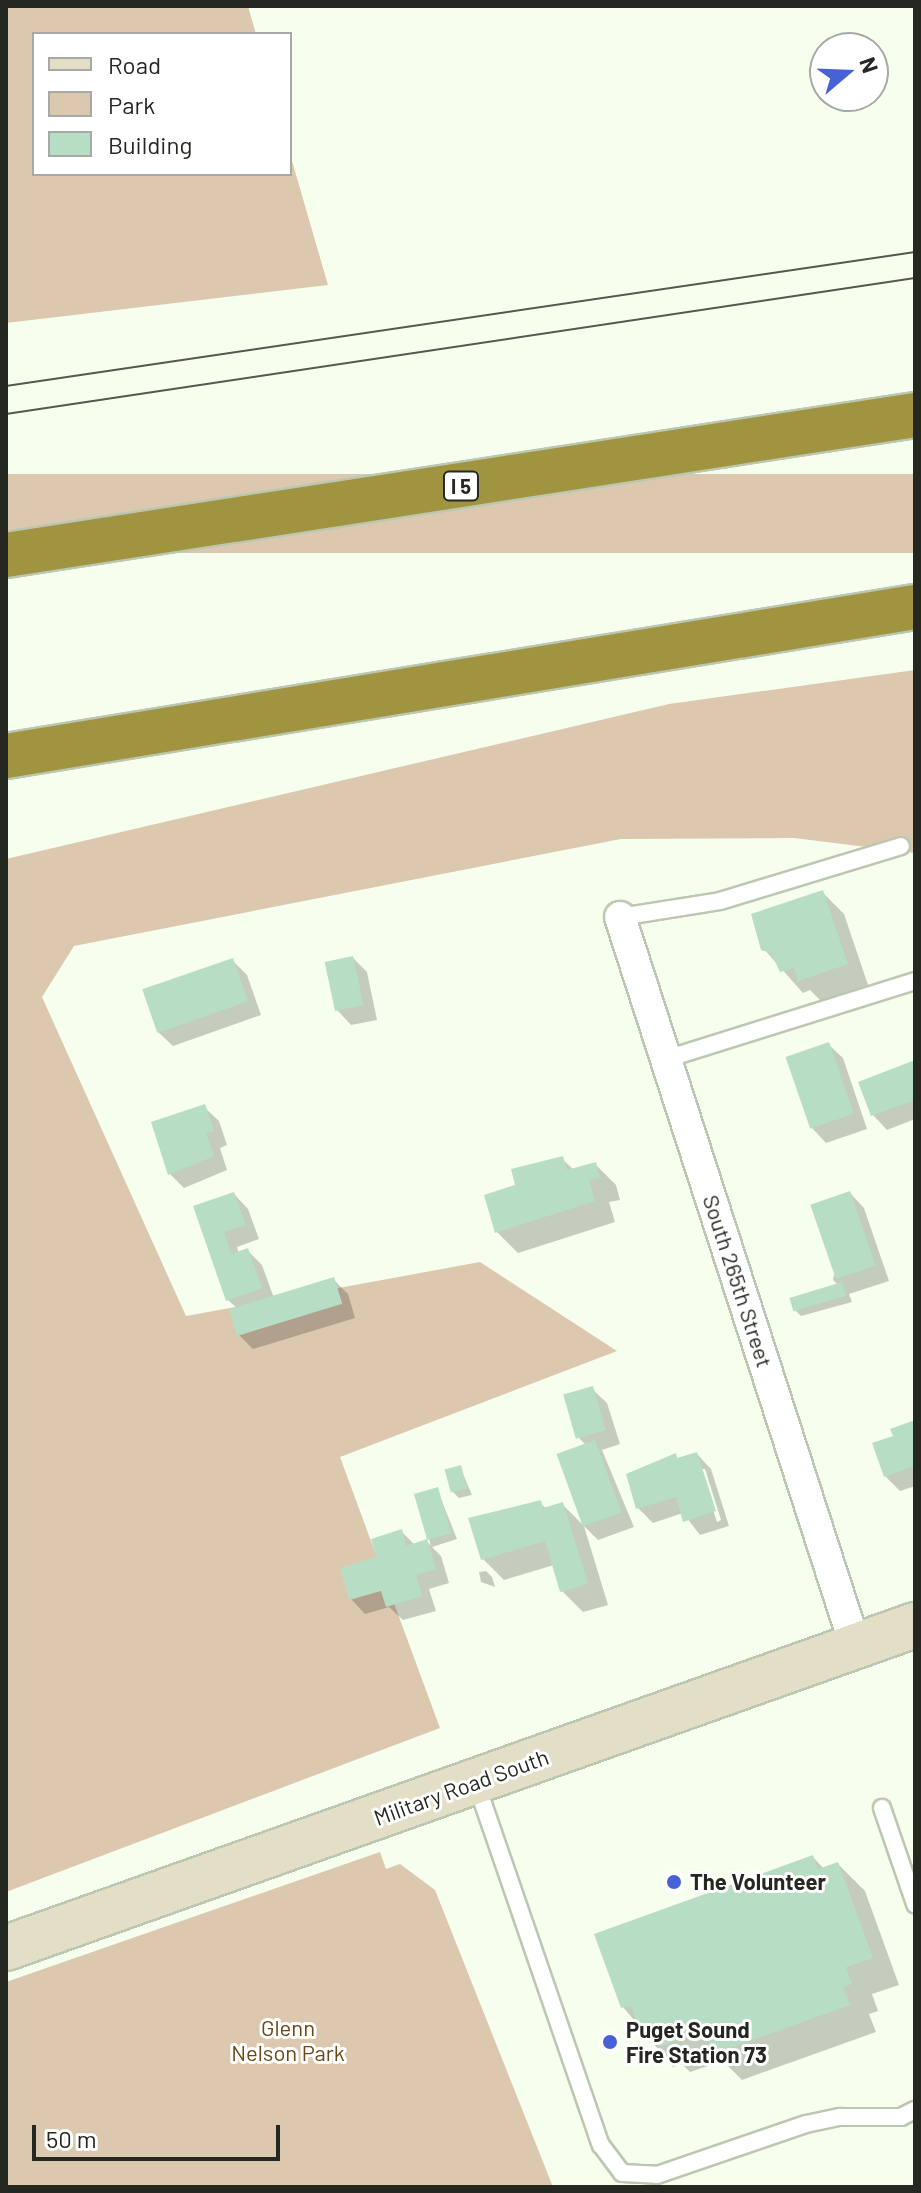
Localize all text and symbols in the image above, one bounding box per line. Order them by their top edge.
legend [32,32,292,176]
north arrow [809,32,889,112]
text: Road [108,50,161,79]
text: N [855,54,884,76]
text: Park [108,90,155,119]
text: Building [108,130,192,159]
road number: I 5 [441,470,481,502]
street label: South 265th Street [698,1191,778,1371]
street label: Military Road South [370,1743,552,1831]
place label: The Volunteer [690,1869,826,1895]
marker: The Volunteer [665,1873,683,1891]
park label: Glenn Nelson Park [231,2014,345,2066]
place label: Puget Sound Fire Station 73 [626,2016,767,2068]
marker: Puget Sound Fire Station 73 [601,2033,619,2051]
scale bar [36,2109,284,2159]
text: 50 m [46,2124,97,2153]

